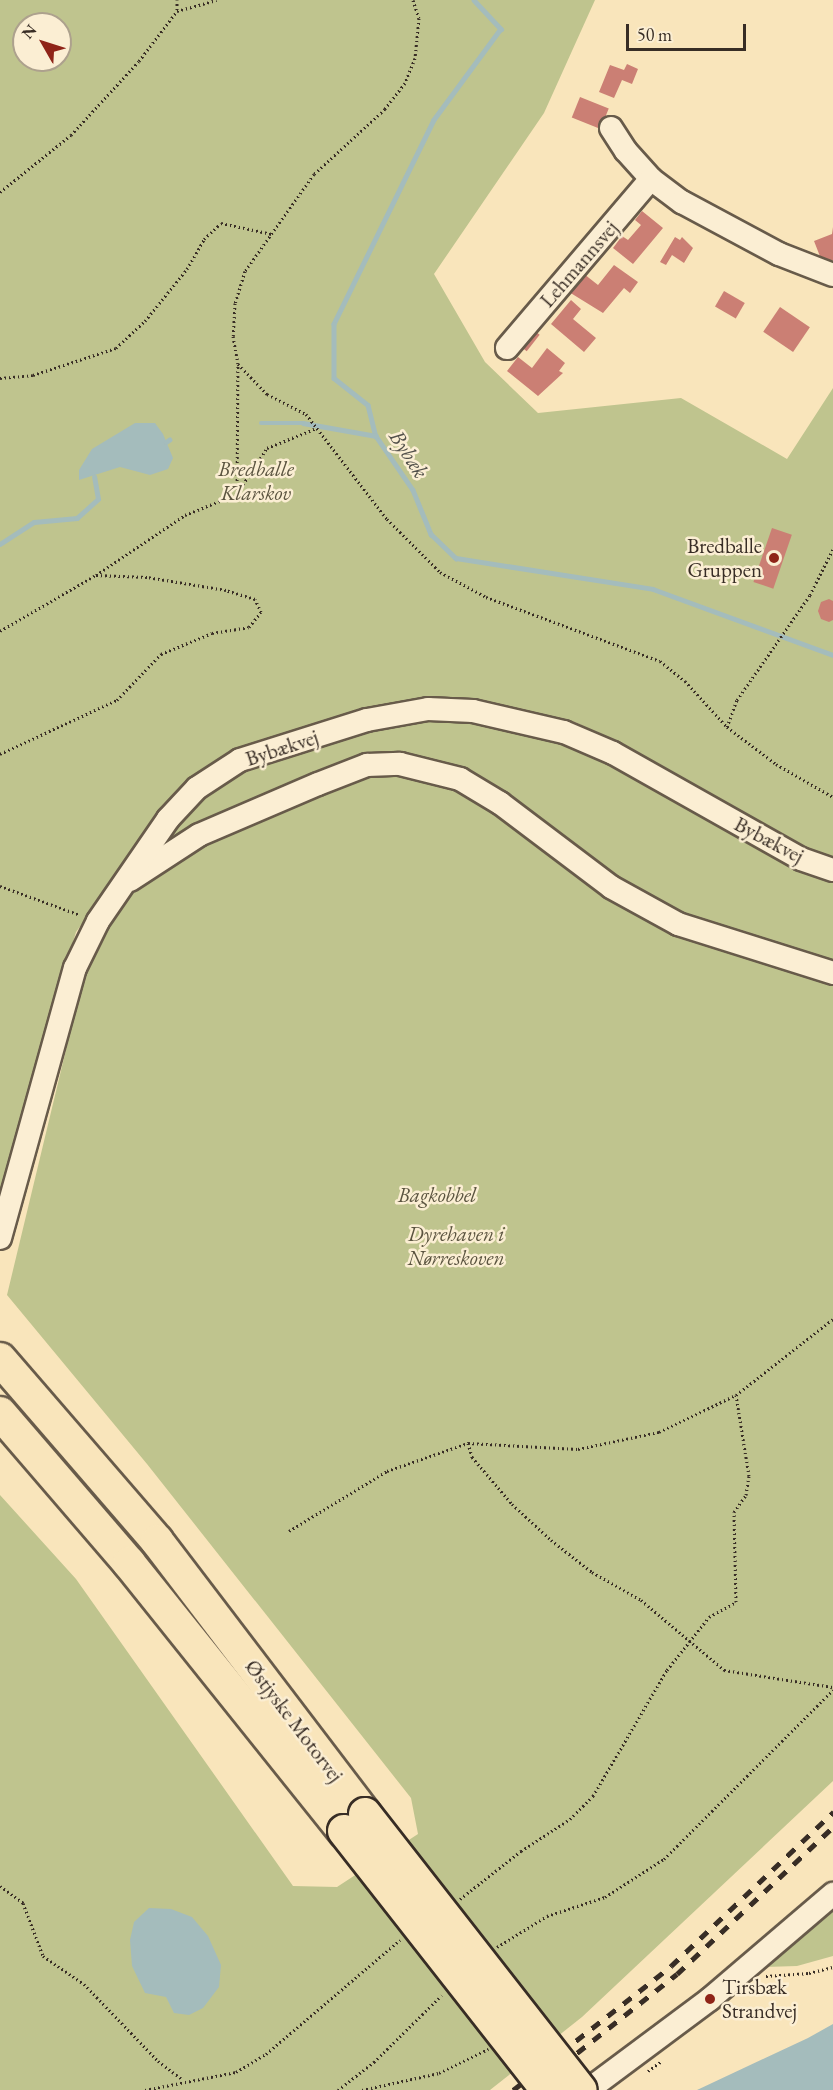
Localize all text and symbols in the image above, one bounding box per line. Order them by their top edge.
north arrow [12,12,72,72]
scale bar [629,12,749,50]
text: N [17,20,41,43]
text: 50 m [637,23,672,46]
street label: Lehmannsvej [535,216,623,312]
water label: Bybæk [384,425,434,483]
park label: Bredballe Klarskov [218,456,294,506]
place label: Bredballe Gruppen [687,533,762,583]
marker: Bredballe Gruppen [767,551,781,565]
street label: Bybækvej [242,724,322,772]
street label: Bybækvej [730,811,808,869]
park label: Bagkobbel [398,1182,476,1208]
park label: Dyrehaven i Nørreskoven [407,1221,505,1271]
street label: Østjyske Motorvej [240,1655,348,1787]
place label: Tirsbæk Strandvej [722,1974,797,2024]
marker: Tirsbæk Strandvej [703,1992,717,2006]

